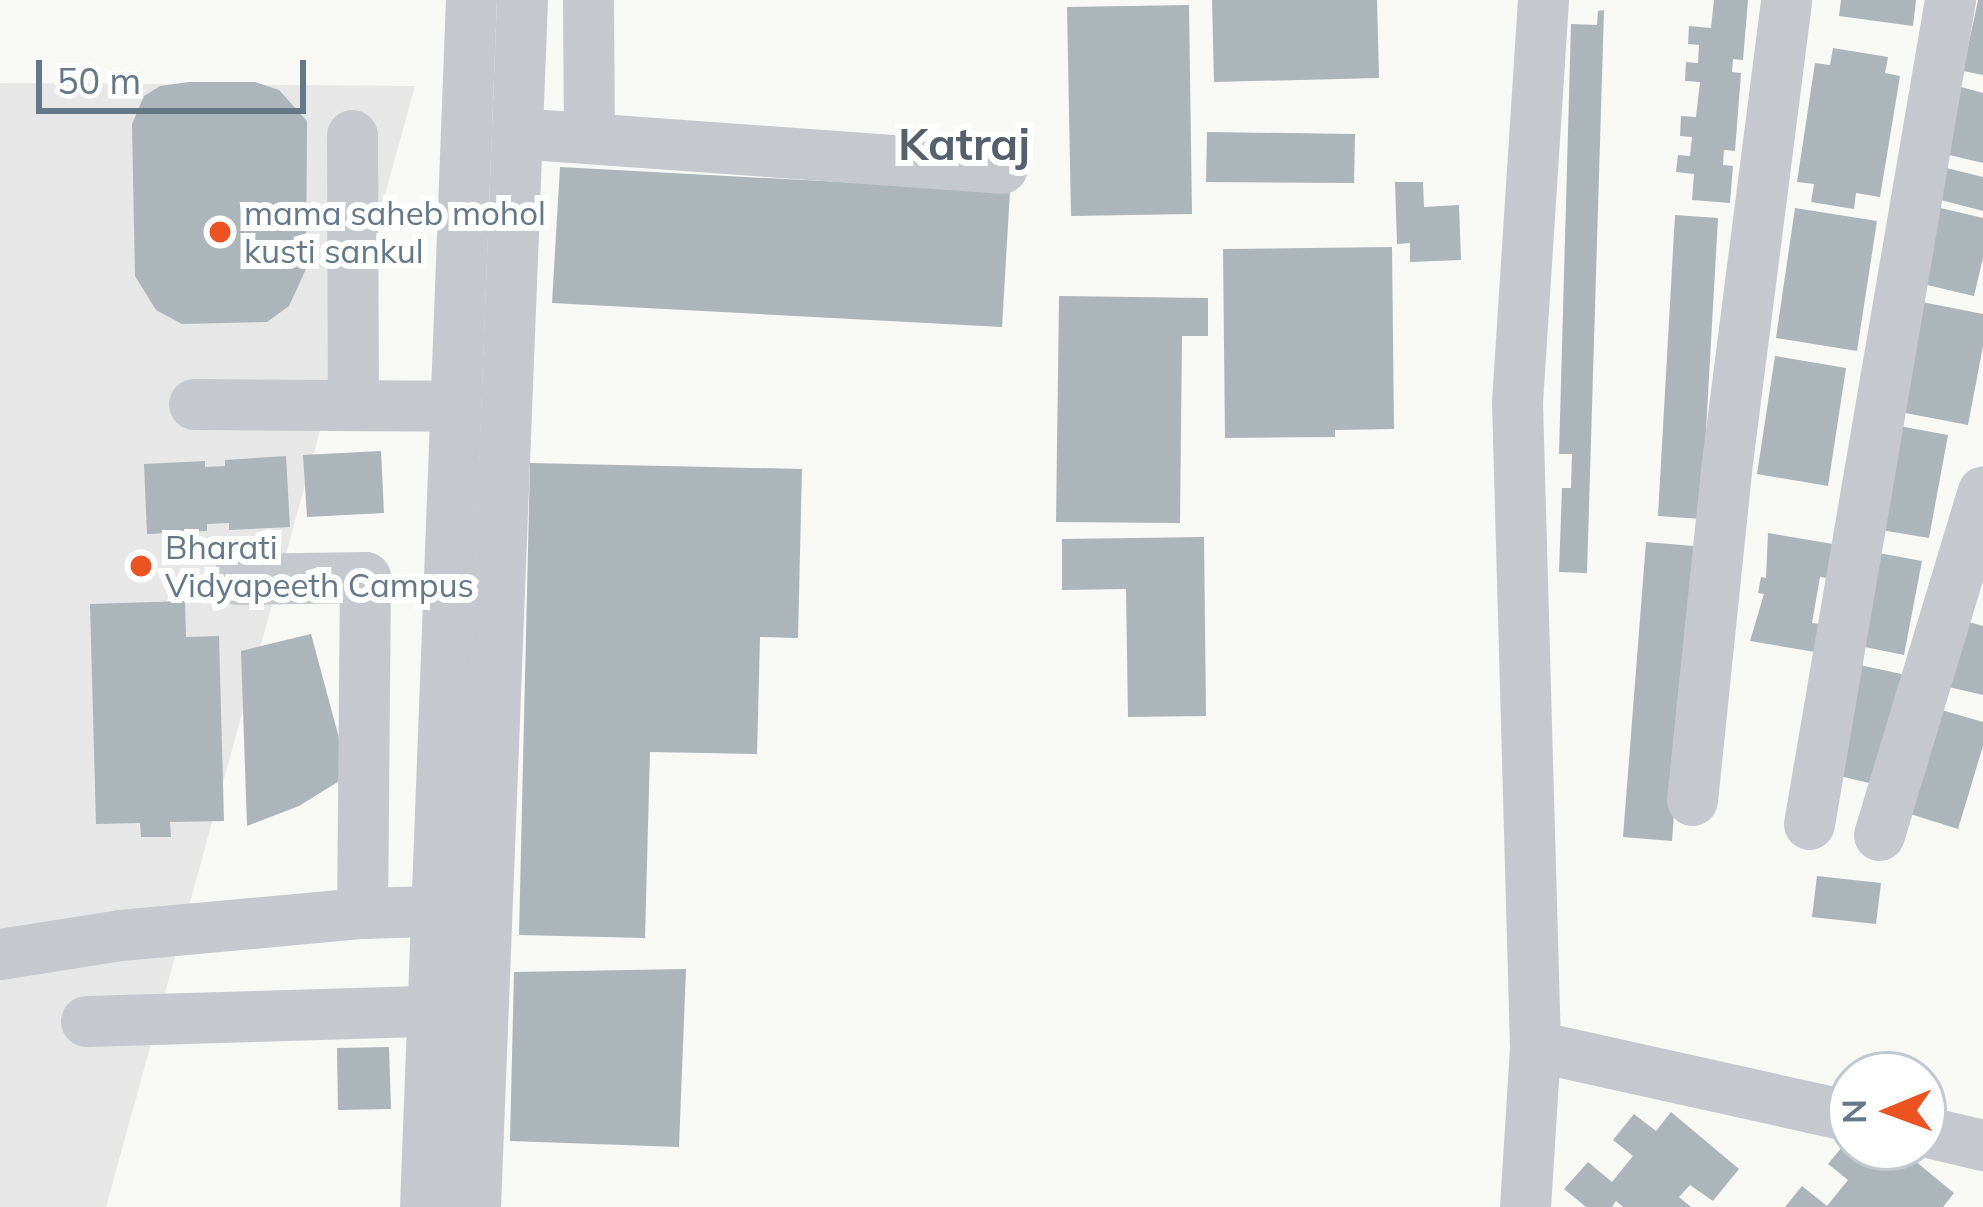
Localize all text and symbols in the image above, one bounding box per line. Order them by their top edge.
scale bar [42,36,312,110]
text: 50 m [57,58,141,103]
district label: Katraj [898,117,1030,171]
place label: mama saheb mohol kusti sankul [244,193,546,271]
marker: mama saheb mohol kusti sankul [207,219,233,245]
place label: Bharati Vidyapeeth Campus [165,527,474,605]
marker: Bharati Vidyapeeth Campus [128,553,154,579]
north arrow [1827,1051,1947,1171]
text: N [1833,1099,1874,1124]

